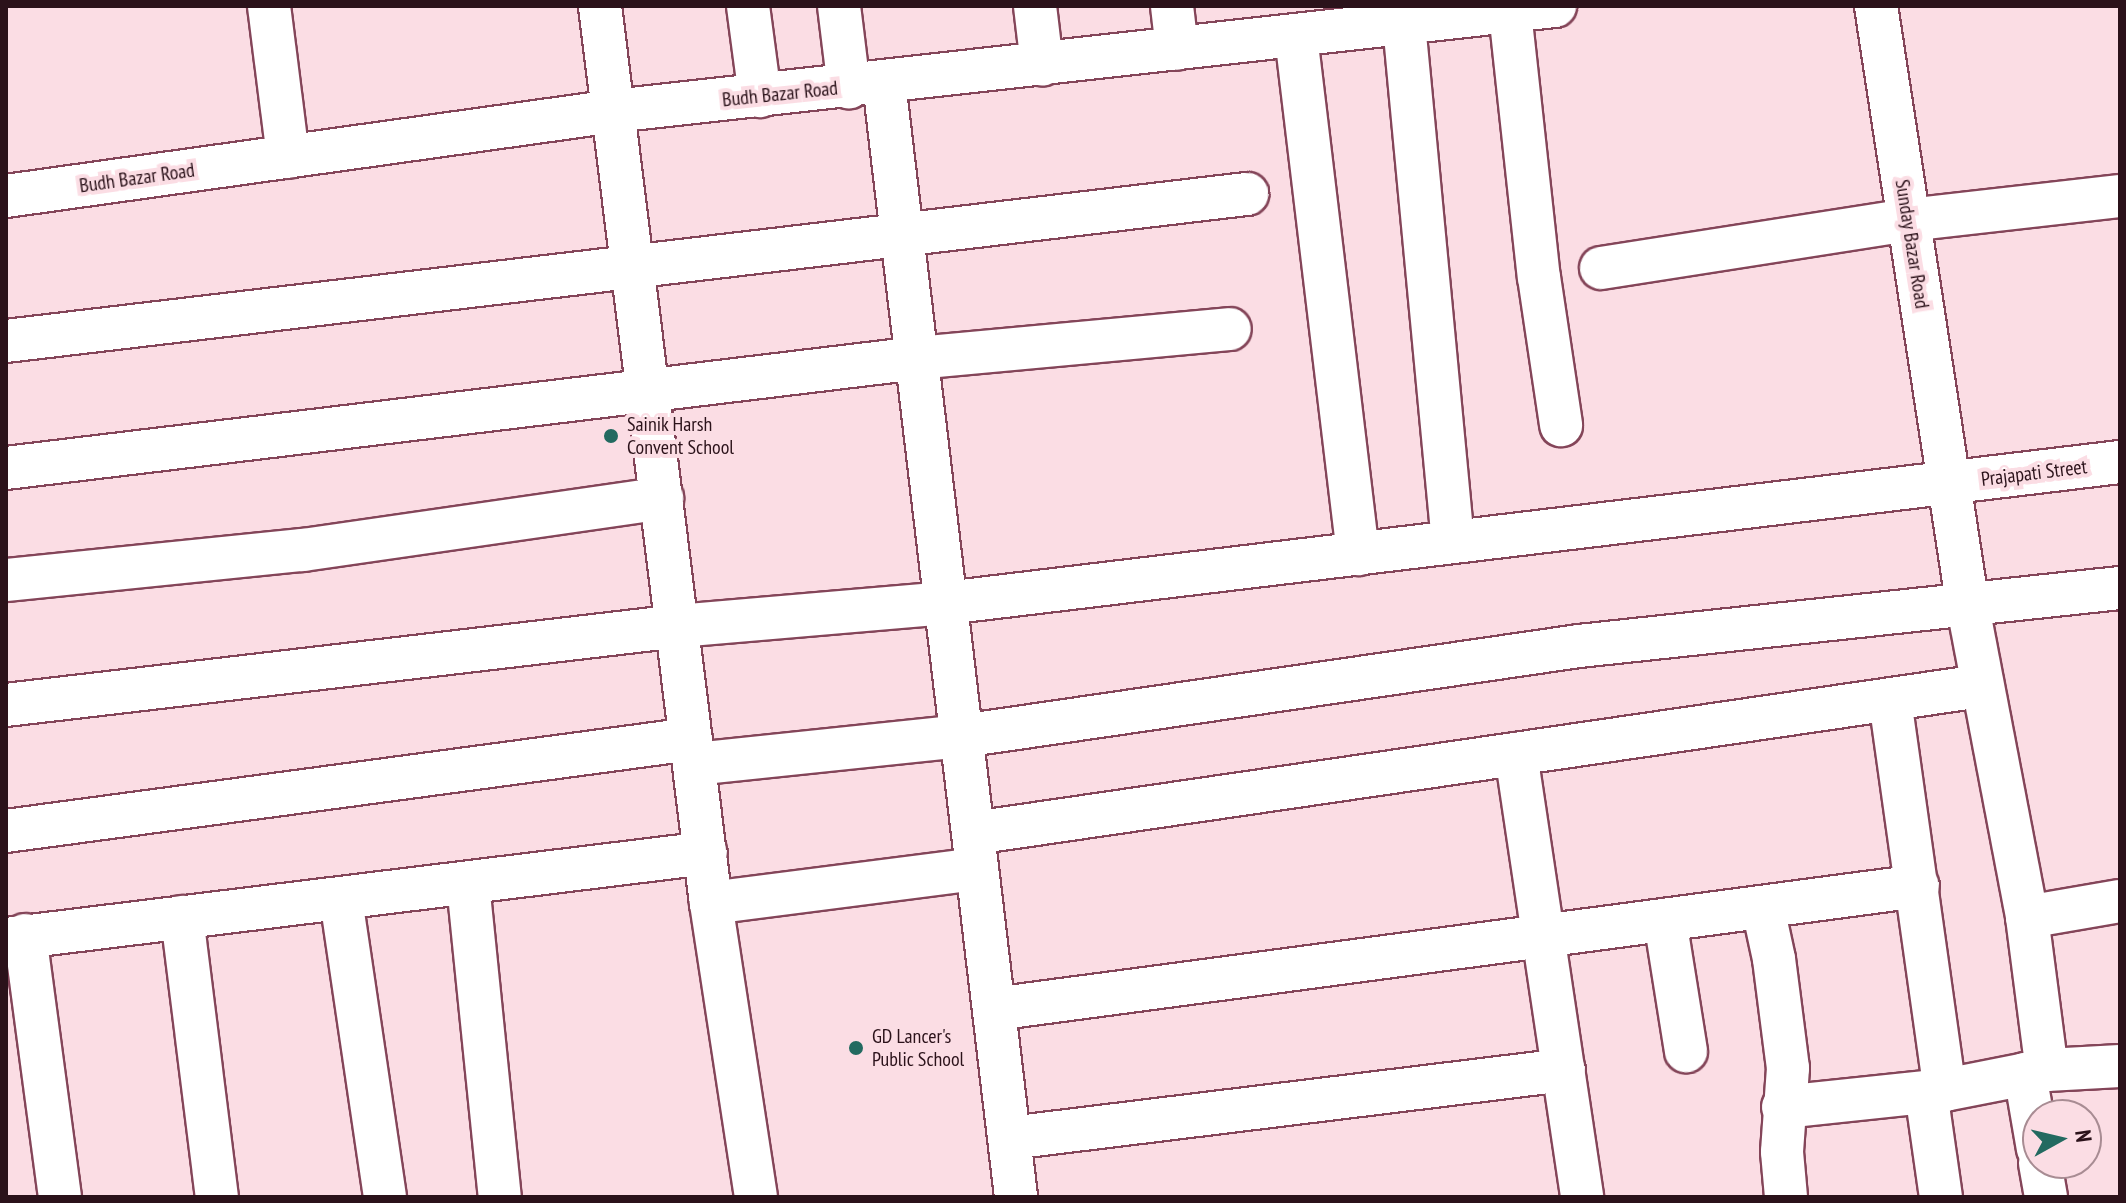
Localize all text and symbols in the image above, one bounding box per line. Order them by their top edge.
street label: Budh Bazar Road [721,76,839,112]
street label: Budh Bazar Road [78,158,196,198]
street label: Sunday Bazar Road [1890,177,1934,311]
place label: Sainik Harsh Convent School [627,412,734,459]
marker: Sainik Harsh Convent School [602,427,620,445]
street label: Prajapati Street [1980,455,2088,491]
place label: GD Lancer's Public School [872,1024,965,1071]
marker: GD Lancer's Public School [847,1039,865,1057]
north arrow [2022,1099,2102,1179]
text: N [2069,1128,2098,1144]

